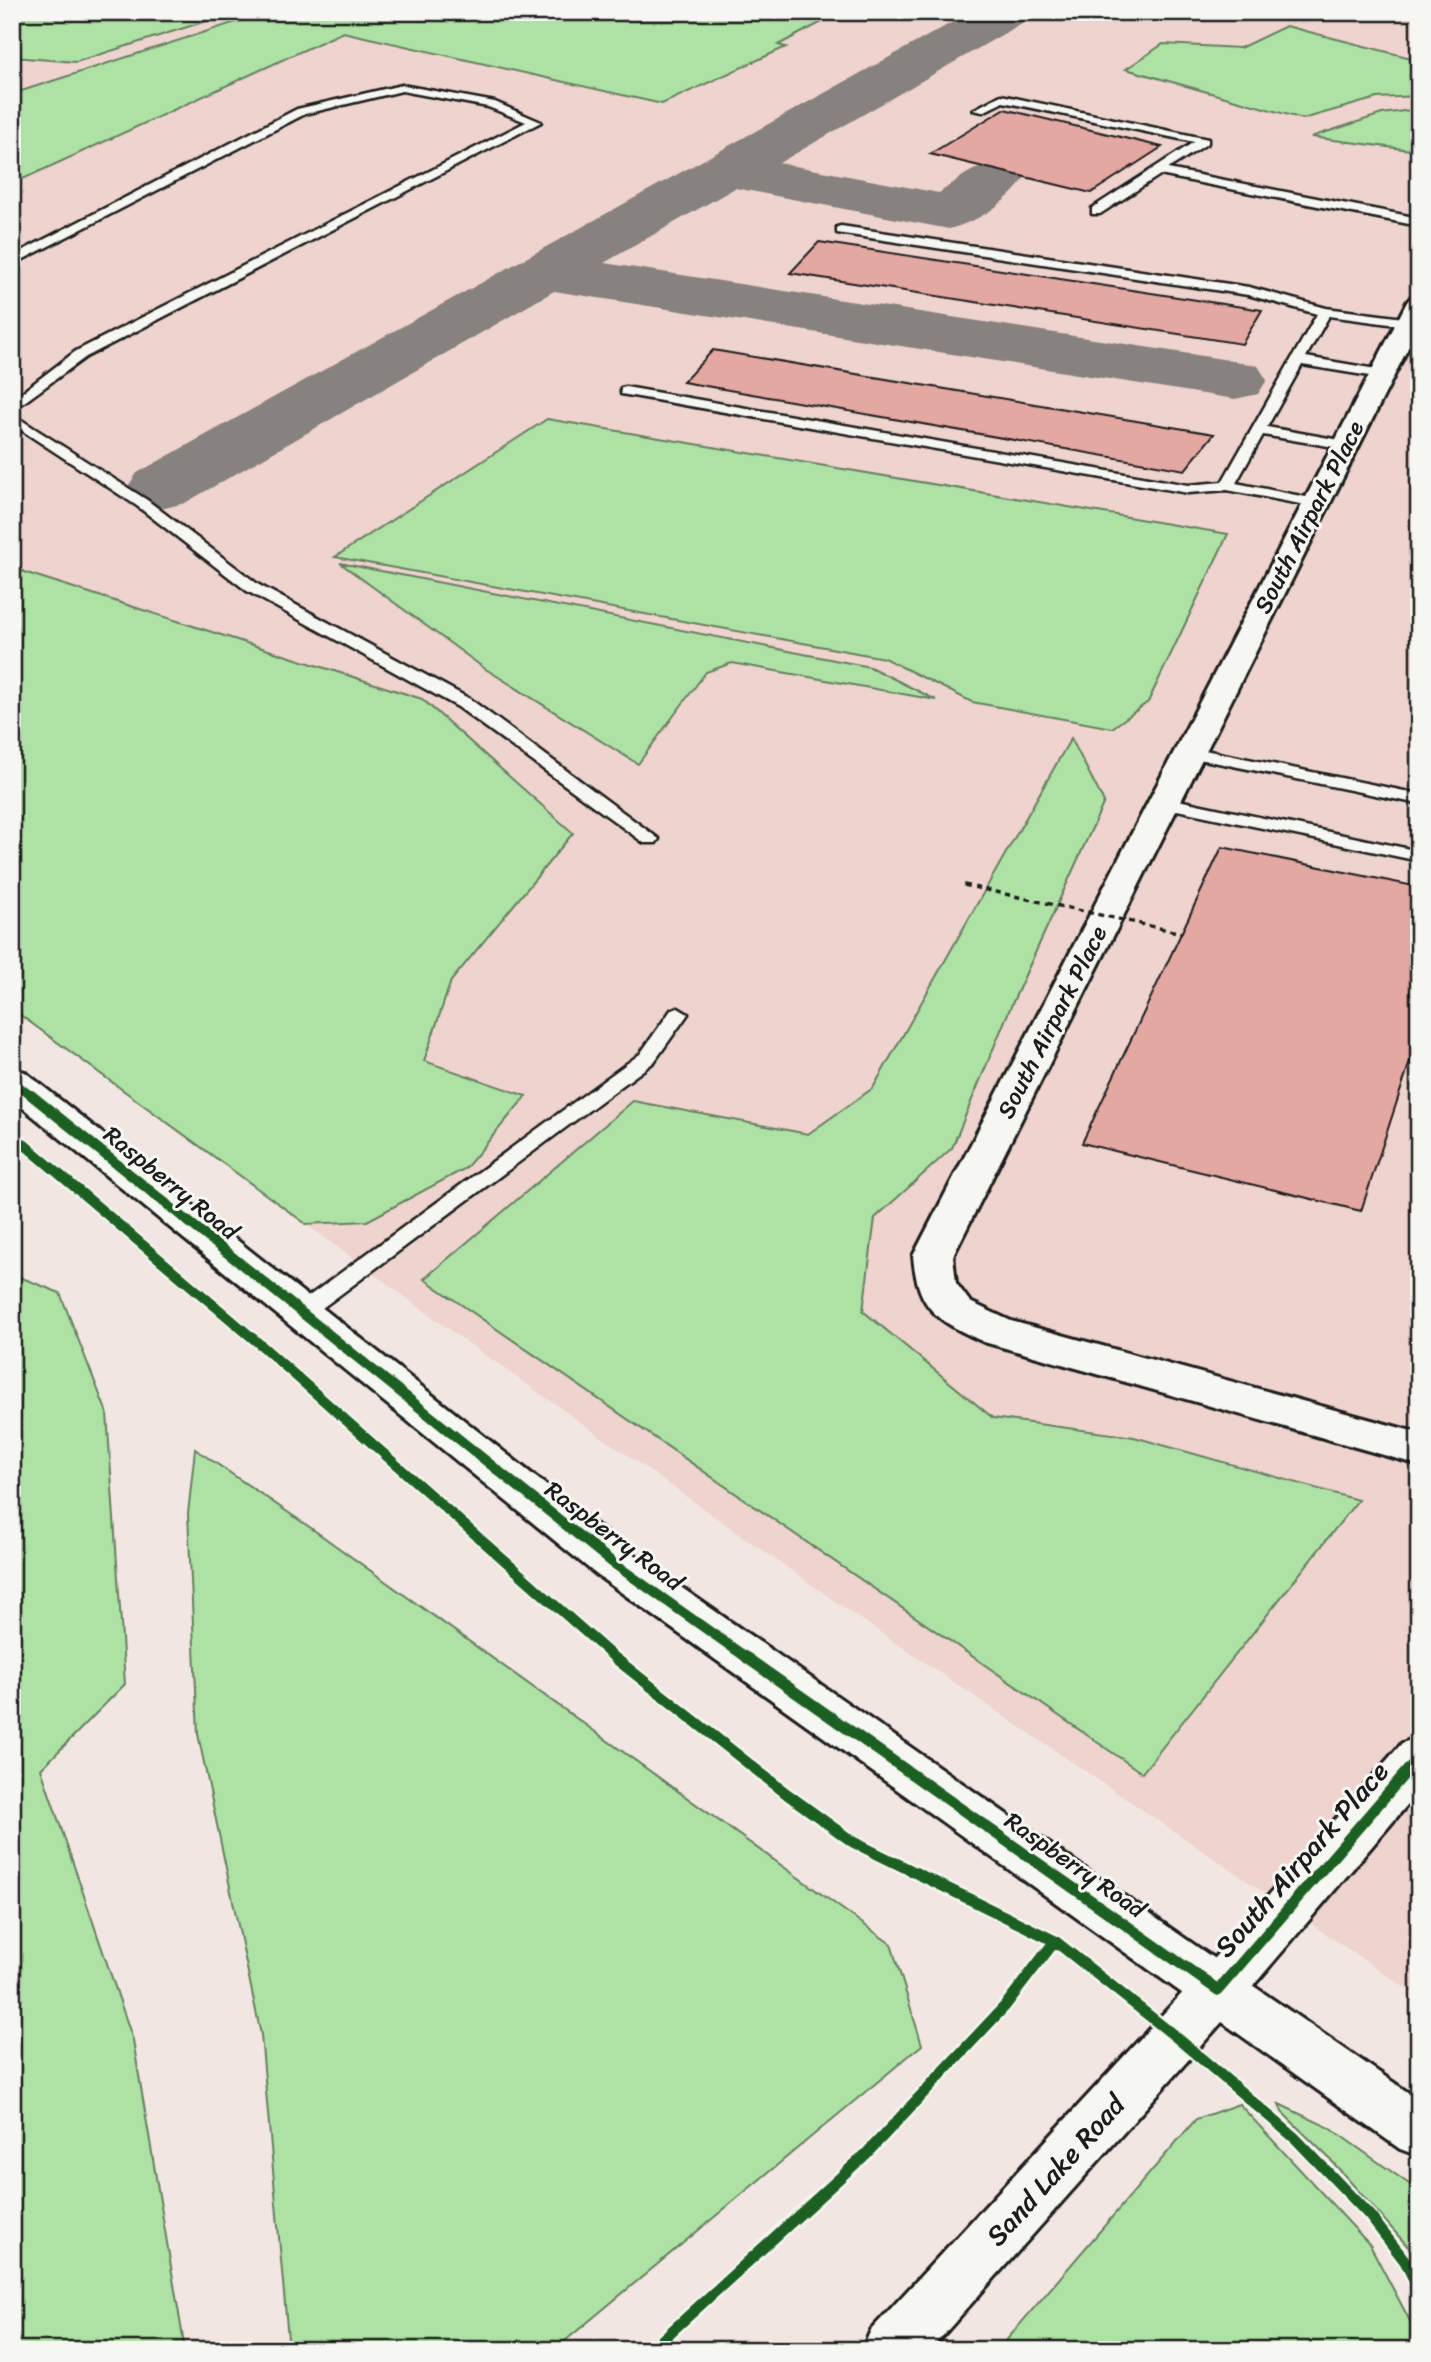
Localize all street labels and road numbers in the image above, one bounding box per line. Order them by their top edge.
street label: South Airpark Place [1242,413,1376,621]
street label: South Airpark Place [985,918,1119,1126]
street label: Raspberry Road [94,1115,250,1253]
street label: Raspberry Road [536,1470,694,1604]
street label: South Airpark Place [1202,1750,1401,1969]
street label: Raspberry Road [995,1801,1156,1931]
street label: Sand Lake Road [973,2081,1139,2258]

